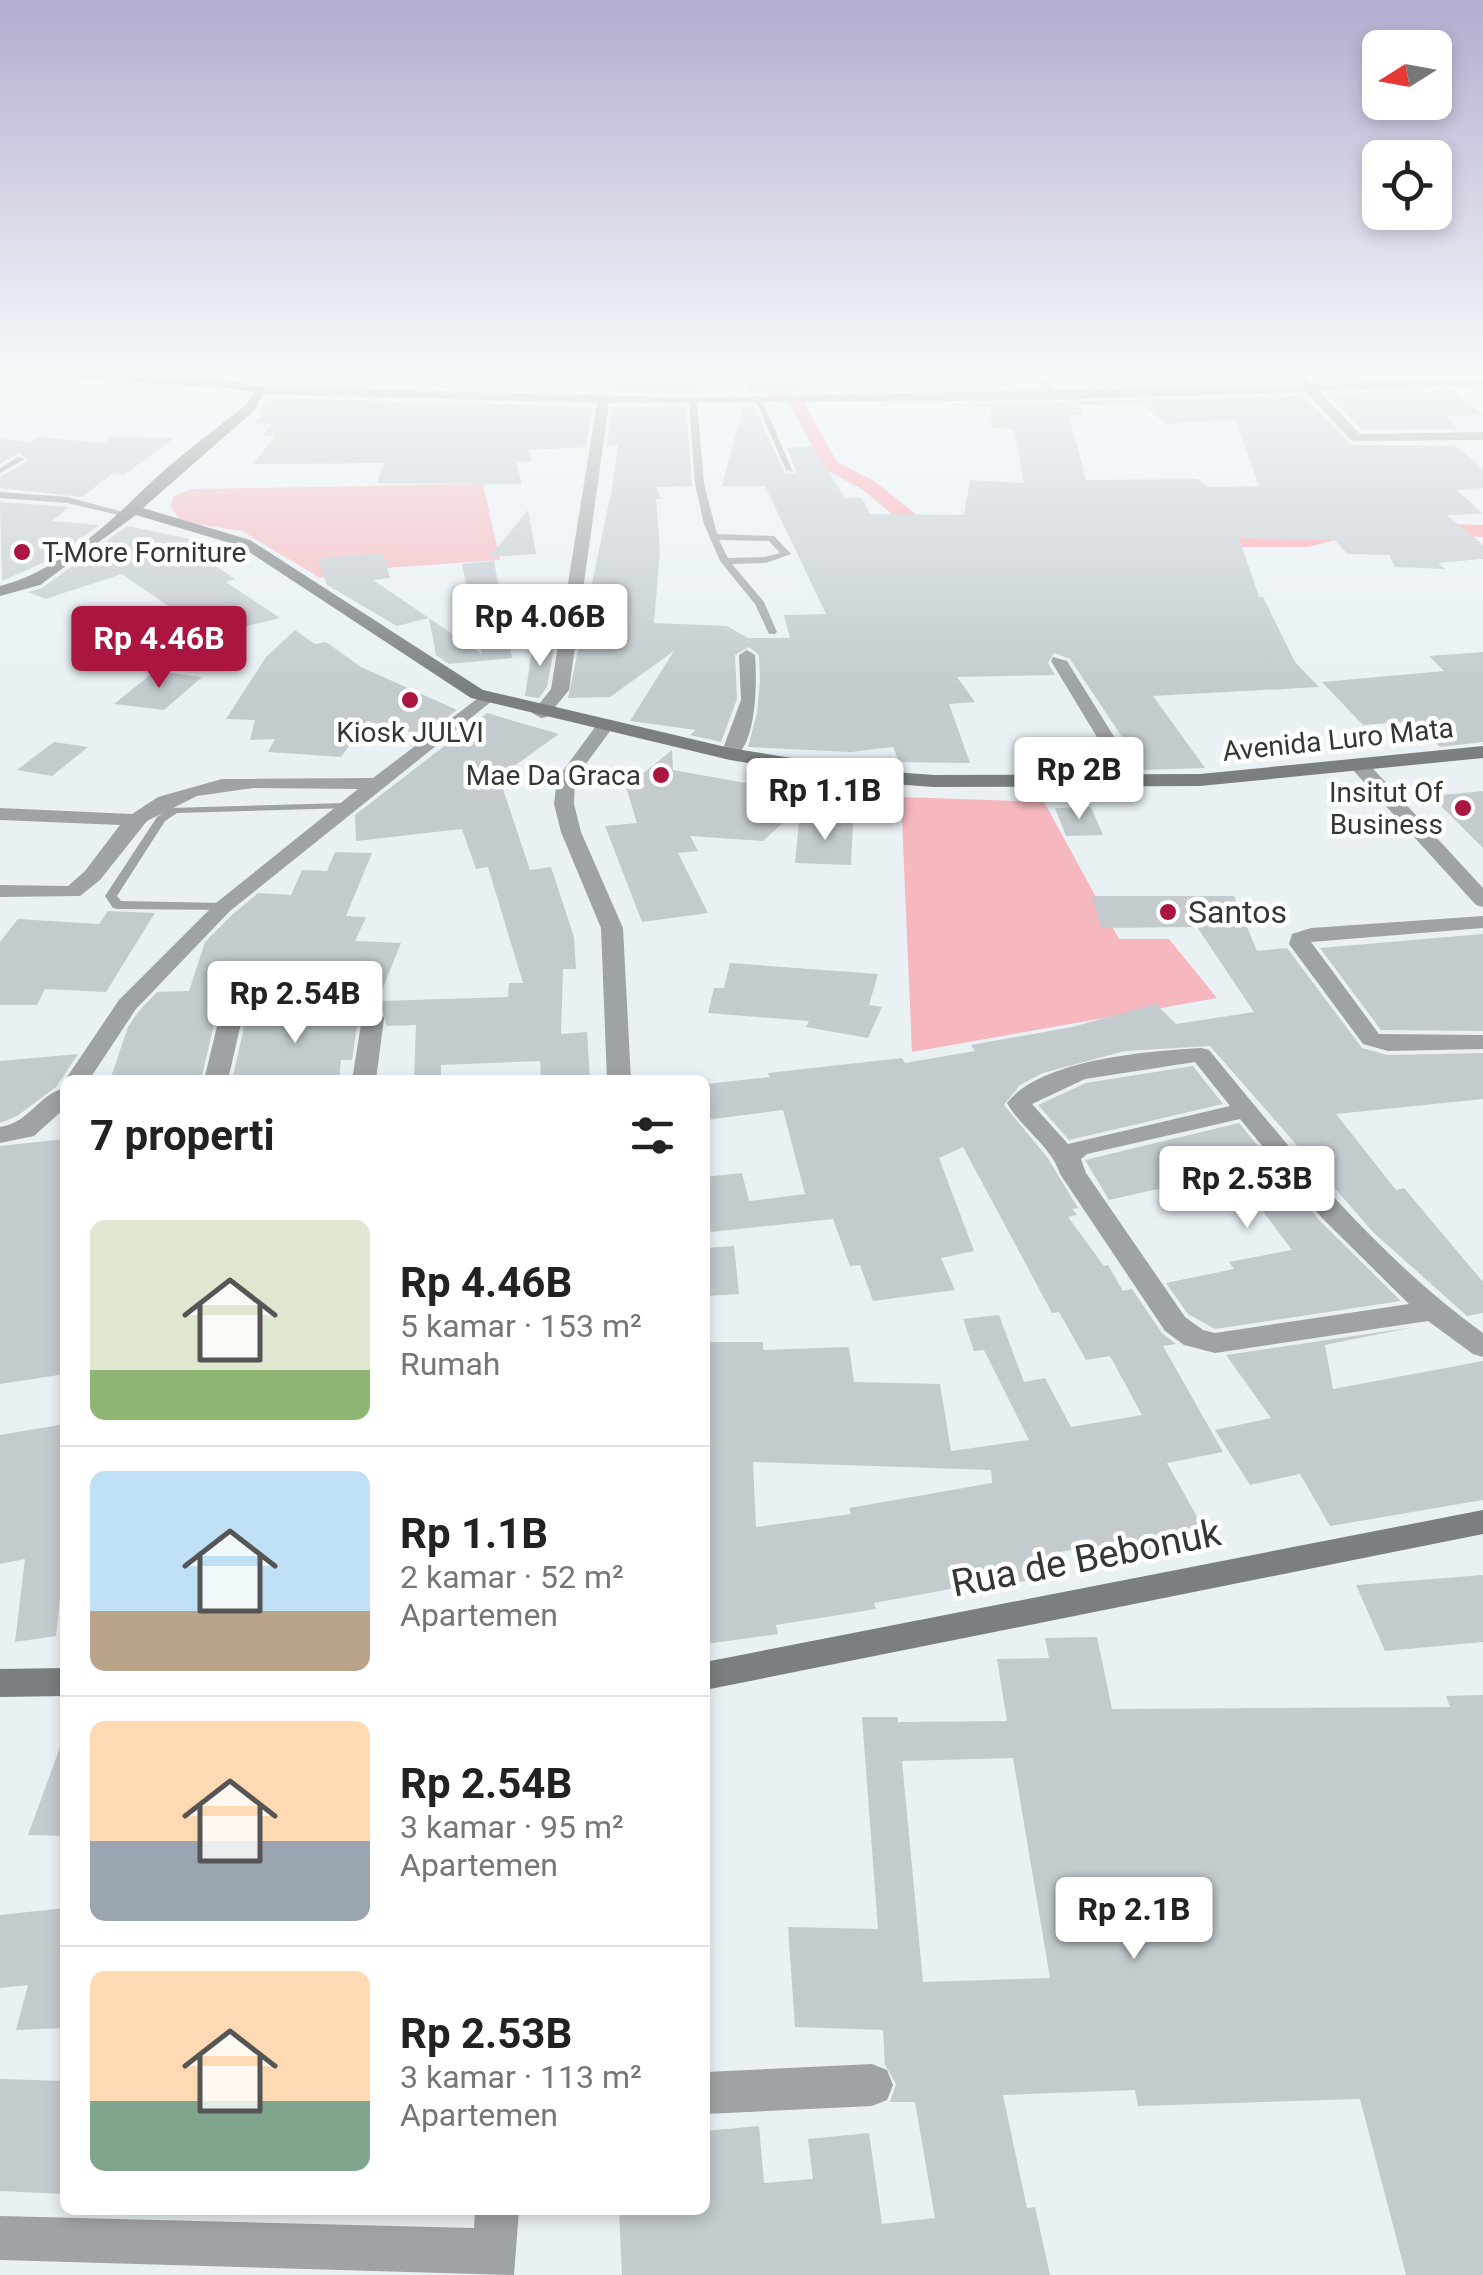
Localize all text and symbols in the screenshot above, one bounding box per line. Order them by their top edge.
north arrow [1362,30,1452,120]
map controls [1362,30,1452,230]
button: locate [1362,140,1452,230]
place label: T-More Forniture [42,536,246,569]
marker: T-More Forniture [11,541,33,563]
pin: Rp 4.06B [437,584,643,669]
text: Rp 4.06B [474,597,606,635]
pin: Rp 4.46B [56,606,262,691]
text: Rp 4.46B [93,619,225,657]
marker: Kiosk JULVI [399,689,421,711]
street label: Avenida Luro Mata [1221,711,1455,768]
place label: Kiosk JULVI [336,716,484,749]
pin: Rp 2B [1009,737,1149,822]
text: Rp 2B [1036,750,1122,788]
pin: Rp 1.1B [733,758,917,843]
place label: Mae Da Graca [466,759,641,792]
marker: Mae Da Graca [650,764,672,786]
text: Rp 1.1B [769,771,881,809]
place label: Insitut Of Business [1329,776,1443,841]
marker: Insitut Of Business [1452,797,1474,819]
place label: Santos [1188,893,1287,931]
marker: Santos [1157,901,1179,923]
pin: Rp 2.54B [192,961,398,1046]
text: Rp 2.54B [229,974,361,1012]
icon: filters [625,1108,680,1163]
text: 7 properti [90,1111,275,1160]
pin: Rp 2.53B [1144,1146,1350,1231]
text: Rp 2.53B [1181,1159,1313,1197]
text: Rp 4.46B [400,1258,572,1307]
icon: home [170,1260,290,1380]
text: 5 kamar · 153 m² [400,1307,642,1345]
text: Rumah [400,1345,500,1383]
text: Rp 1.1B [400,1509,548,1558]
street label: Rua de Bebonuk [948,1510,1225,1606]
icon: home [170,1511,290,1631]
text: 2 kamar · 52 m² [400,1558,624,1596]
text: Apartemen [400,1596,558,1634]
text: Rp 2.54B [400,1759,572,1808]
icon: home [170,1761,290,1881]
text: 3 kamar · 95 m² [400,1808,624,1846]
text: Apartemen [400,1846,558,1884]
pin: Rp 2.1B [1042,1877,1226,1962]
text: Rp 2.1B [1078,1890,1190,1928]
text: Rp 2.53B [400,2009,572,2058]
icon: home [170,2011,290,2131]
text: 3 kamar · 113 m² [400,2058,642,2096]
text: Apartemen [400,2096,558,2134]

